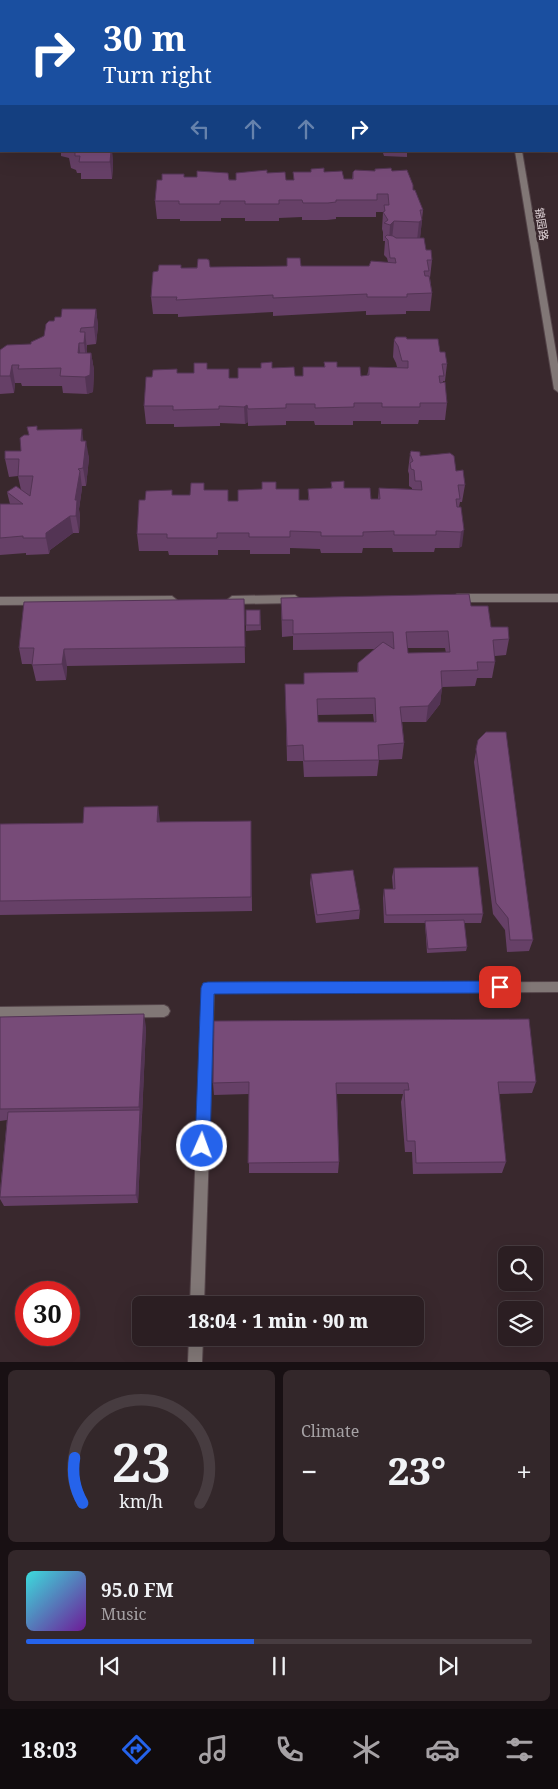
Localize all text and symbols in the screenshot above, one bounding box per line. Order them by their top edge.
text: 30 m [103,14,186,61]
icon: right [20,20,85,85]
text: Turn right [103,59,212,89]
icon: left [186,115,214,143]
icon: ahead [239,115,267,143]
icon: ahead [292,115,320,143]
icon: right [345,115,373,143]
street label: 锦园路 [532,207,552,241]
pin [479,966,521,1008]
icon: arrive [486,973,514,1001]
position arrow [175,1119,227,1171]
map controls [498,1246,543,1346]
button: search [498,1246,543,1291]
speed limit sign: 30 [15,1281,80,1346]
button: layers [498,1301,543,1346]
text: 18:04 · 1 min · 90 m [188,1308,368,1334]
text: Climate [301,1420,359,1442]
text: 23 [112,1426,171,1497]
text: 23° [388,1444,446,1496]
text: − [301,1452,317,1490]
text: + [516,1452,532,1490]
text: km/h [120,1489,163,1513]
text: 95.0 FM [101,1577,174,1603]
text: Music [101,1603,146,1625]
icon: previous [96,1652,124,1680]
icon: pause [265,1652,293,1680]
icon: next [434,1652,462,1680]
icon: directions [119,1732,154,1767]
icon: music [196,1732,231,1767]
icon: phone [272,1732,307,1767]
icon: climate [349,1732,384,1767]
icon: car [425,1732,460,1767]
icon: filters [502,1732,537,1767]
text: 18:03 [21,1734,77,1764]

